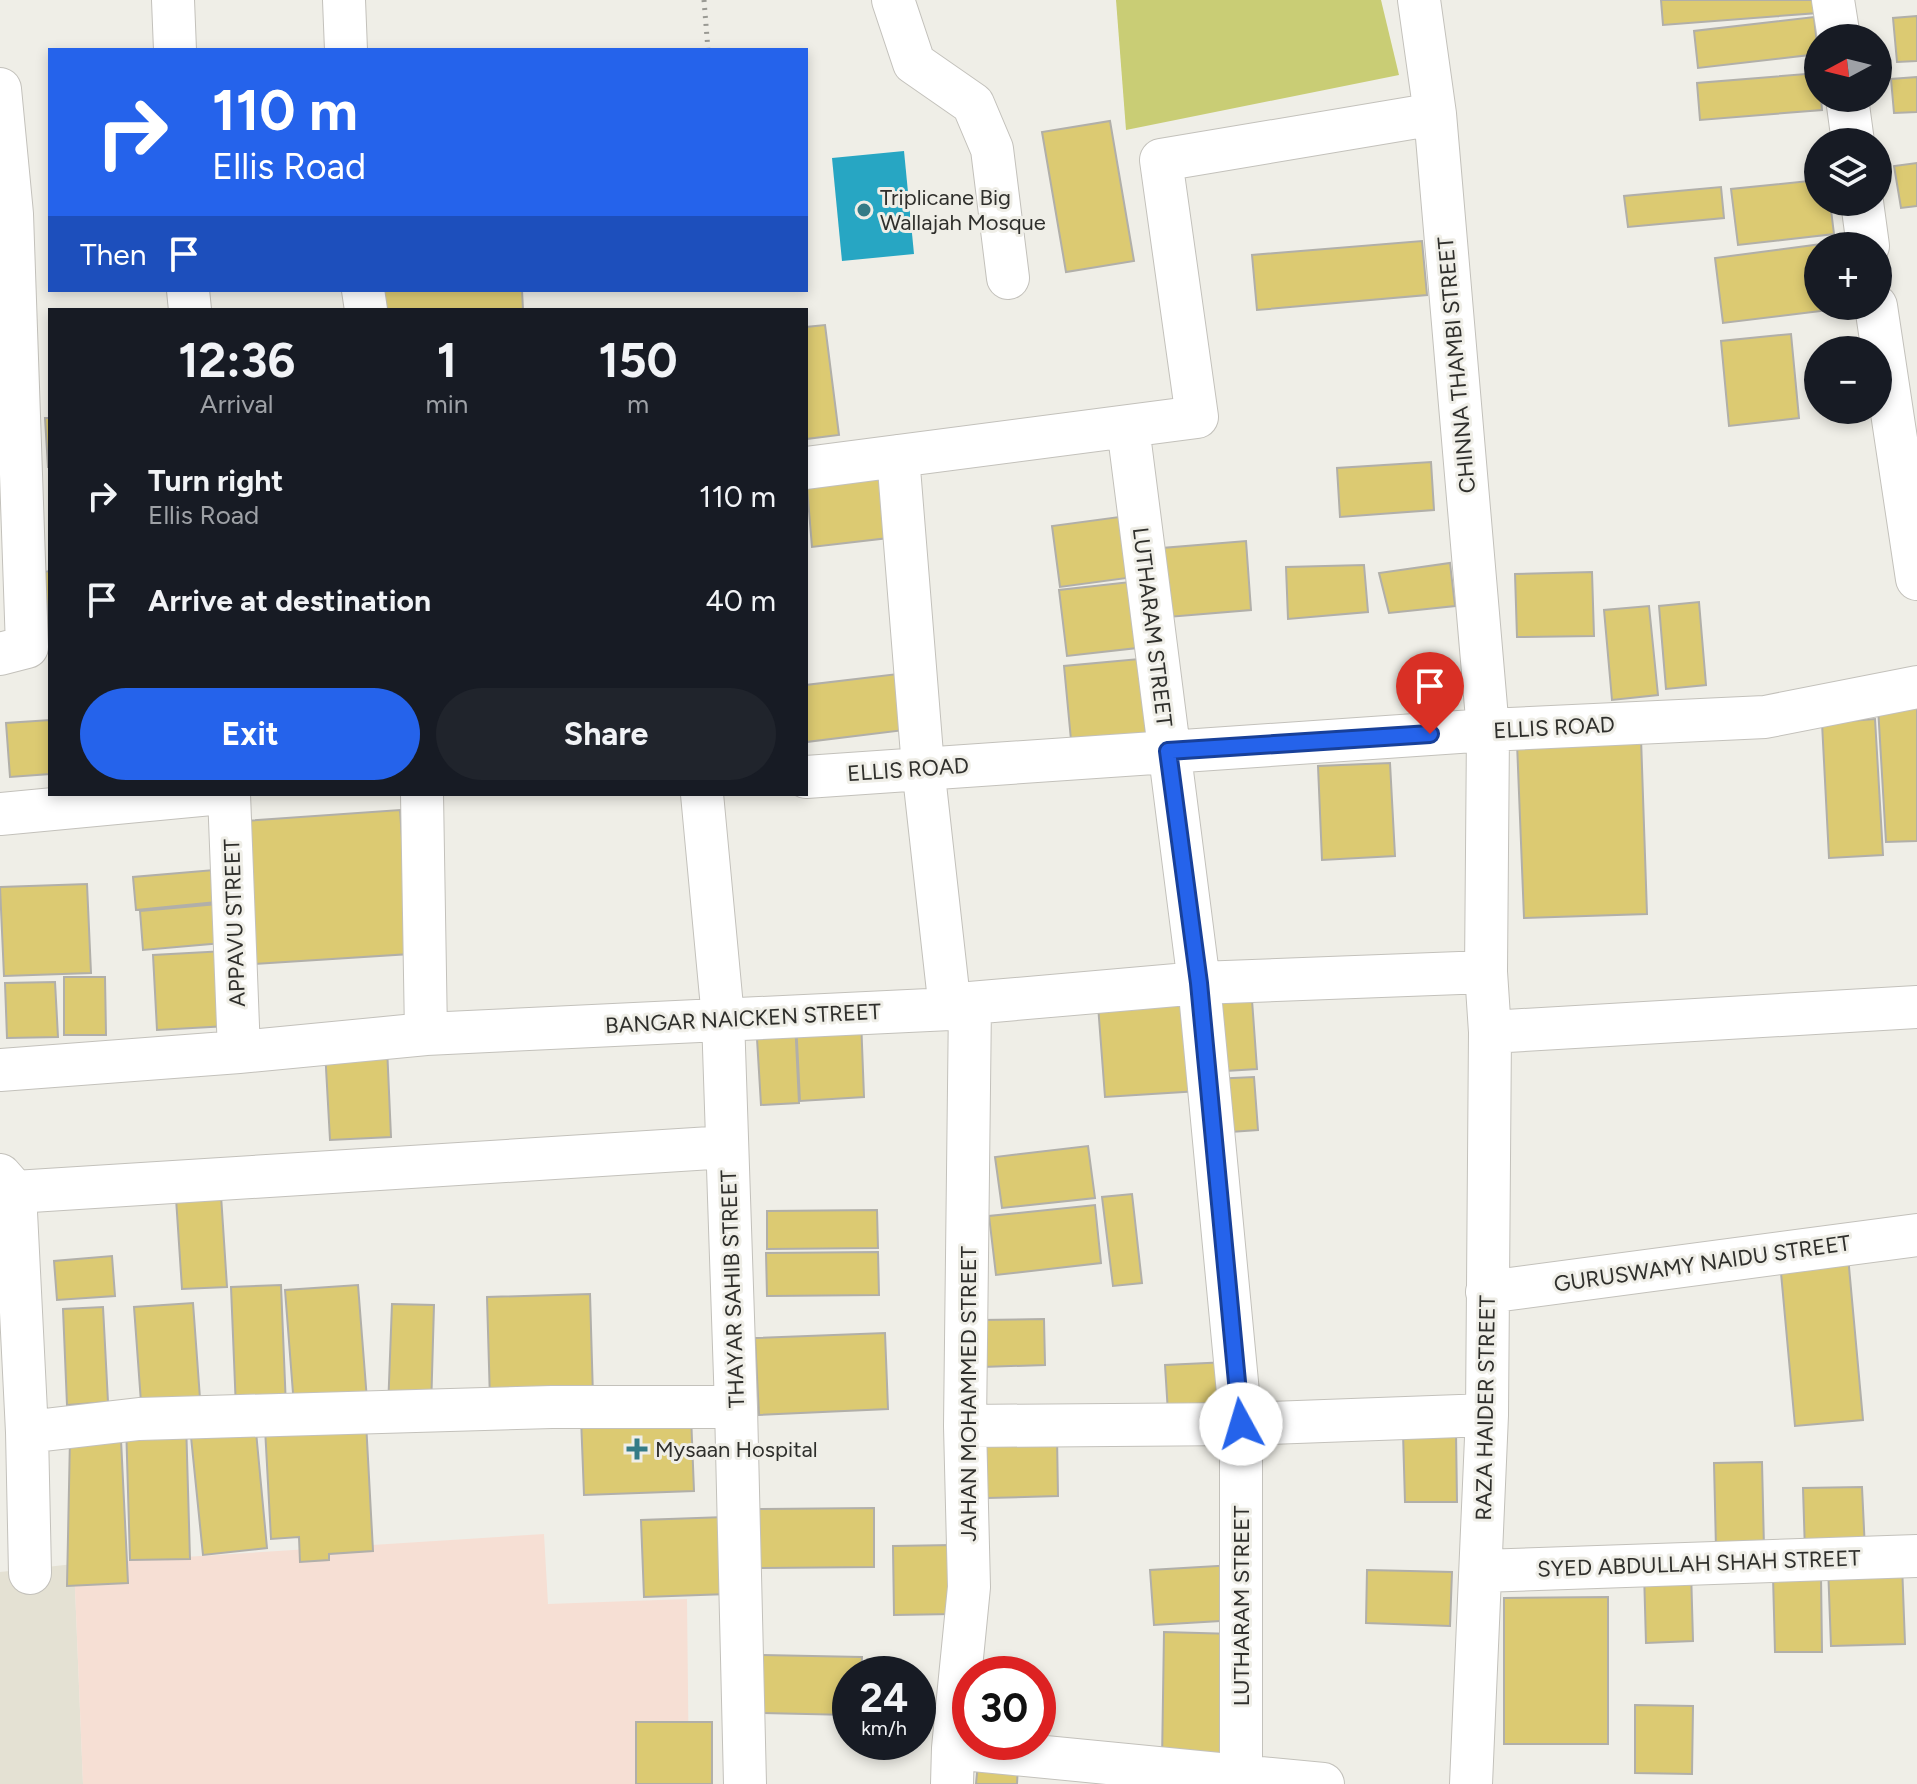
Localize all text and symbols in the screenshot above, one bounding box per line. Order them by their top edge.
north arrow [1804,24,1892,112]
map controls [1804,24,1892,424]
text: 110 m [212,77,358,144]
icon: right [80,80,184,184]
button: layers [1804,128,1892,216]
text: Ellis Road [212,145,366,188]
place label: Triplicane Big Wallajah Mosque [880,184,1046,236]
marker: Triplicane Big Wallajah Mosque [855,201,873,219]
icon: arrive [162,232,206,276]
button: + [1804,232,1892,320]
text: Then [80,236,146,273]
street label: CHINNA THAMBI STREET [1432,236,1481,494]
text: 12:36 [178,331,295,389]
text: 1 [437,331,457,389]
text: 150 [598,331,678,389]
button: − [1804,336,1892,424]
text: Arrival [200,388,273,420]
text: min [426,388,468,420]
text: m [627,388,649,420]
text: Turn right [148,462,283,499]
icon: right [80,474,124,518]
text: 110 m [699,478,776,515]
text: Ellis Road [148,499,259,531]
street label: LUTHARAM STREET [1127,526,1178,728]
icon: arrive [80,578,124,622]
text: Arrive at destination [148,582,431,619]
text: 40 m [705,582,776,619]
pin [1396,652,1464,734]
icon: arrive [1408,664,1452,708]
button: Exit [80,688,420,780]
button: Share [436,688,776,780]
street label: ELLIS ROAD [1493,711,1615,744]
street label: ELLIS ROAD [846,752,970,787]
street label: APPAVU STREET [218,838,251,1007]
street label: BANGAR NAICKEN STREET [604,998,882,1039]
street label: THAYAR SAHIB STREET [715,1170,750,1408]
street label: GURUSWAMY NAIDU STREET [1552,1229,1852,1298]
street label: JAHAN MOHAMMED STREET [955,1246,982,1542]
street label: RAZA HAIDER STREET [1470,1295,1501,1521]
position arrow [1199,1382,1283,1466]
place label: Mysaan Hospital [655,1436,818,1463]
marker: Mysaan Hospital [626,1438,648,1460]
street label: LUTHARAM STREET [1228,1506,1255,1706]
street label: SYED ABDULLAH SHAH STREET [1537,1544,1861,1583]
speed limit sign: 30 [952,1656,1056,1760]
text: 24 [860,1674,908,1722]
text: km/h [861,1716,907,1740]

